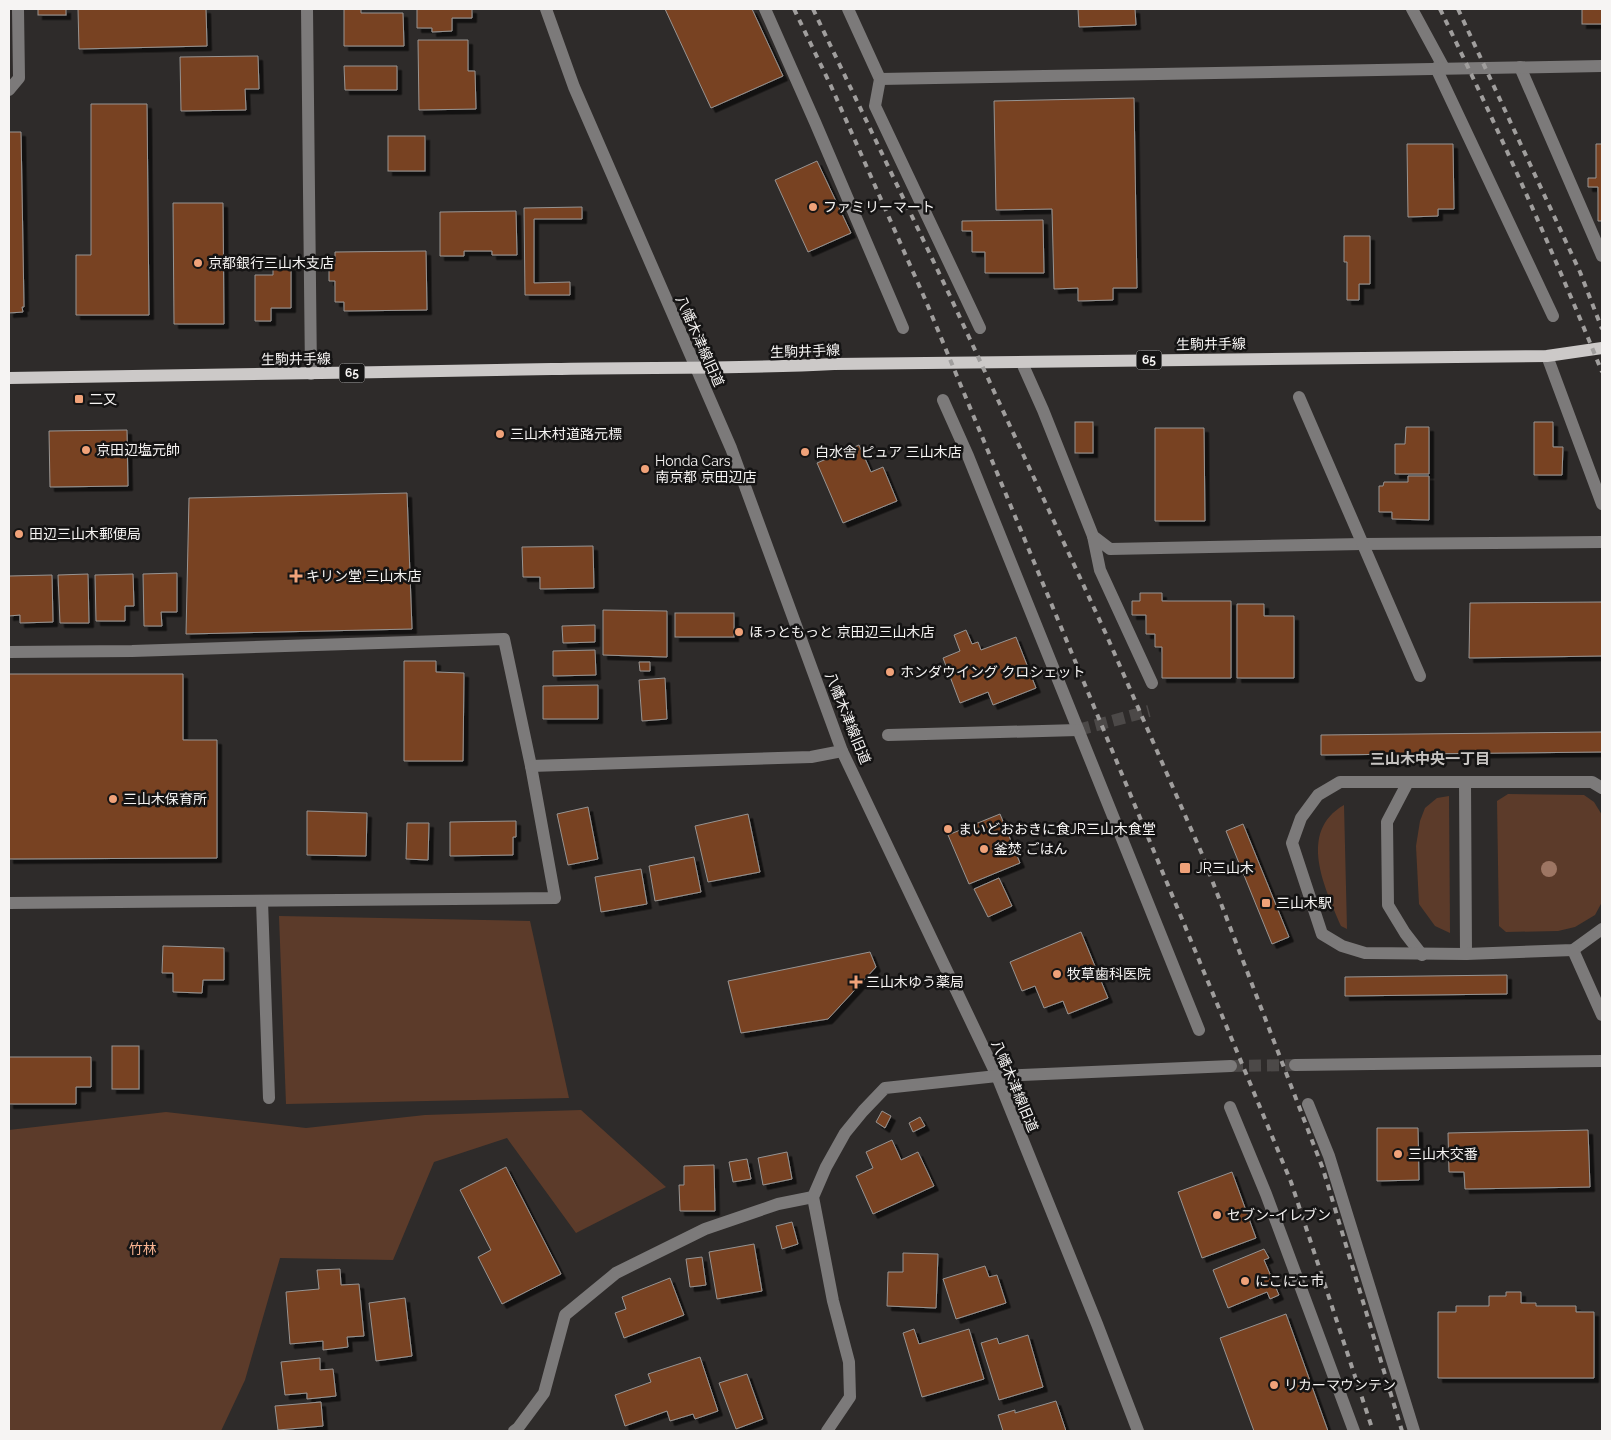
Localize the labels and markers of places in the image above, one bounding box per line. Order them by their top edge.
place label: ファミリーマート [823,199,935,215]
marker: ファミリーマート [807,201,819,213]
place label: 京都銀行三山木支店 [208,255,334,271]
marker: 京都銀行三山木支店 [192,257,204,269]
place label: 二又 [89,391,117,407]
marker: 二又 [73,393,85,405]
place label: 三山木村道路元標 [510,426,622,442]
marker: 三山木村道路元標 [494,428,506,440]
place label: 京田辺塩元帥 [96,442,180,458]
marker: 京田辺塩元帥 [80,444,92,456]
place label: 白水舎 ピュア 三山木店 [815,444,962,460]
marker: 白水舎 ピュア 三山木店 [799,446,811,458]
place label: Honda Cars 南京都 京田辺店 [655,453,757,485]
marker: Honda Cars 南京都 京田辺店 [639,463,651,475]
place label: 田辺三山木郵便局 [29,526,141,542]
marker: 田辺三山木郵便局 [13,528,25,540]
place label: キリン堂 三山木店 [306,568,422,584]
marker: キリン堂 三山木店 [290,570,302,582]
place label: ほっともっと 京田辺三山木店 [749,624,935,640]
marker: ほっともっと 京田辺三山木店 [733,626,745,638]
place label: ホンダウイング クロシェット [900,664,1086,680]
marker: ホンダウイング クロシェット [884,666,896,678]
place label: 三山木保育所 [123,791,207,807]
marker: 三山木保育所 [107,793,119,805]
place label: まいどおおきに食JR三山木食堂 [958,821,1156,837]
marker: まいどおおきに食JR三山木食堂 [942,823,954,835]
place label: 釜焚 ごはん [994,841,1068,857]
marker: 釜焚 ごはん [978,843,990,855]
place label: JR三山木 [1196,860,1254,876]
marker: JR三山木 [1178,861,1192,875]
place label: 三山木駅 [1276,895,1332,911]
marker: 三山木駅 [1260,897,1272,909]
place label: 牧草歯科医院 [1067,966,1151,982]
marker: 牧草歯科医院 [1051,968,1063,980]
place label: 三山木ゆう薬局 [866,974,964,990]
marker: 三山木ゆう薬局 [850,976,862,988]
place label: 三山木交番 [1408,1146,1478,1162]
marker: 三山木交番 [1392,1148,1404,1160]
place label: セブン-イレブン [1227,1207,1331,1223]
marker: セブン-イレブン [1211,1209,1223,1221]
place label: にこにこ市 [1255,1273,1324,1289]
marker: にこにこ市 [1239,1275,1251,1287]
place label: リカーマウンテン [1284,1377,1396,1393]
marker: リカーマウンテン [1268,1379,1280,1391]

